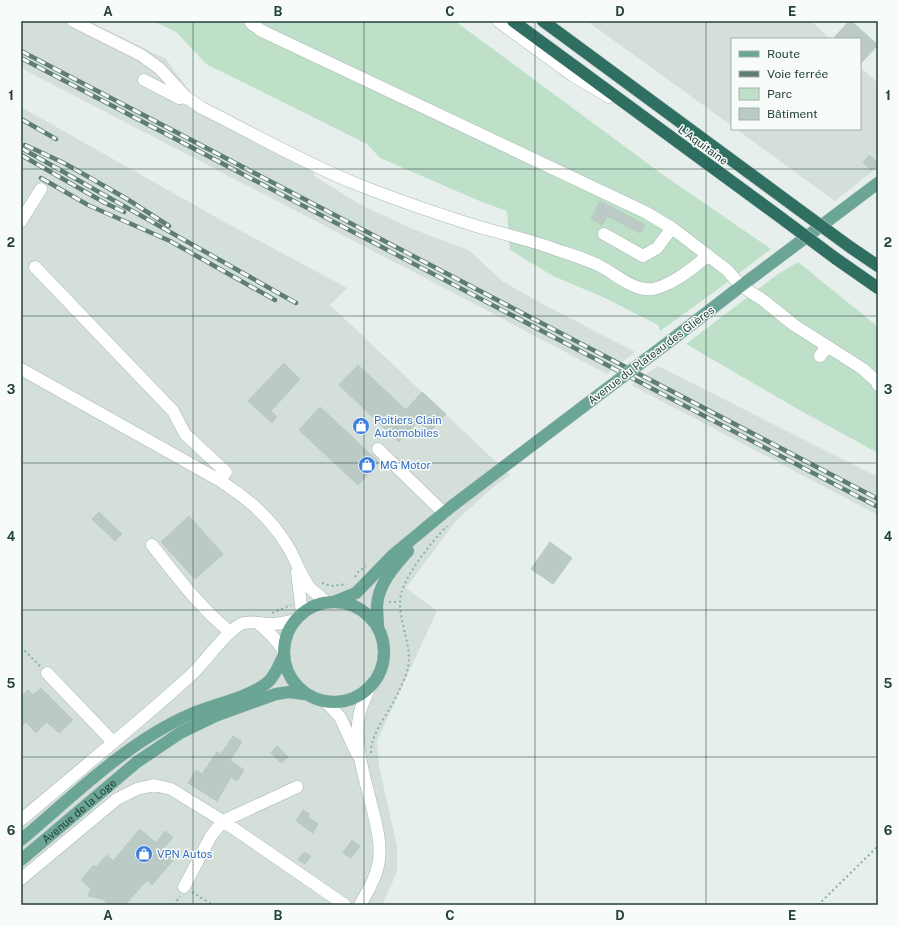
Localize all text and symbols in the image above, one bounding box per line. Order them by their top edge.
text: A [103,4,113,19]
text: B [274,4,283,19]
text: C [445,4,455,19]
text: D [615,4,625,19]
text: E [788,4,796,19]
legend [731,38,861,130]
text: Route [767,47,800,61]
text: Voie ferrée [767,67,828,81]
text: Parc [767,87,792,101]
text: 1 [8,88,14,103]
text: 1 [885,88,891,103]
text: Bâtiment [767,107,818,121]
street label: L'Aquitaine [676,123,730,167]
text: 2 [7,235,15,250]
text: 2 [884,235,892,250]
street label: Avenue du Plateau des Glières [586,303,717,406]
text: 3 [7,382,16,397]
text: 3 [884,382,893,397]
place label: Poitiers Clain Automobiles [374,414,442,439]
shop icon: Poitiers Clain Automobiles [351,416,371,436]
shop icon: MG Motor [357,455,377,475]
place label: MG Motor [380,459,431,471]
text: 4 [7,529,16,544]
text: 4 [884,529,893,544]
text: 5 [7,676,16,691]
text: 5 [884,676,893,691]
street label: Avenue de la Loge [40,776,118,846]
text: 6 [7,823,16,838]
text: 6 [884,823,893,838]
shop icon: VPN Autos [134,844,154,864]
place label: VPN Autos [157,848,213,860]
text: A [103,908,113,923]
text: B [274,908,283,923]
text: C [445,908,455,923]
text: D [615,908,625,923]
text: E [788,908,796,923]

